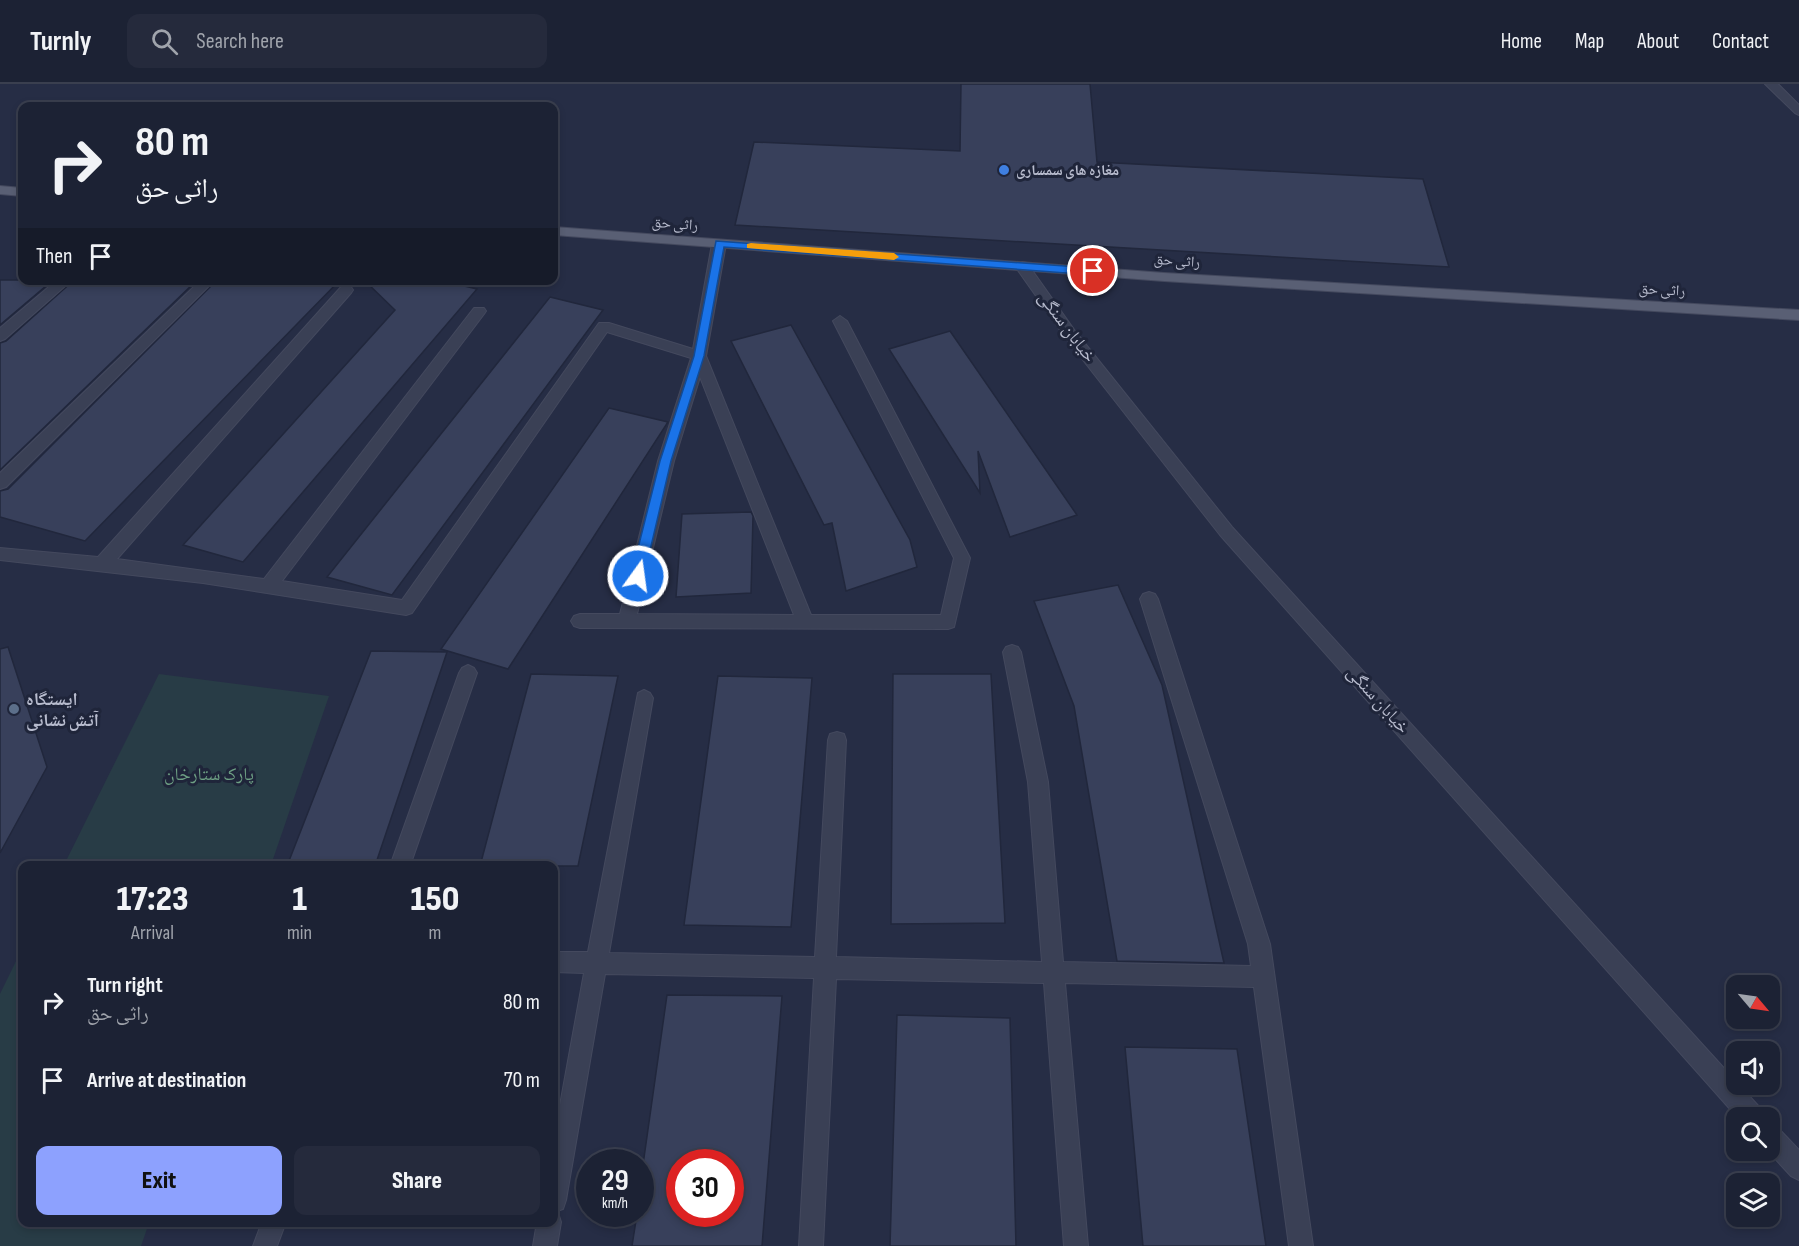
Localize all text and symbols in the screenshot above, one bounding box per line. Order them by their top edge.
search box [127,14,547,68]
text: Turnly [30,25,91,58]
icon: search [148,25,181,58]
text: Search here [196,28,284,55]
text: Home [1501,29,1542,54]
text: Map [1575,29,1604,54]
text: About [1637,29,1679,54]
text: Contact [1712,29,1769,54]
text: 80 m [135,117,209,168]
icon: right [36,126,114,204]
place label: مغازه های سمساری [1016,161,1119,180]
marker: مغازه های سمساری [997,163,1011,177]
text: راثی حق [135,173,218,205]
street label: راثی حق [651,213,699,235]
icon: arrive [84,240,117,273]
text: Then [36,243,72,270]
pin [1067,245,1118,296]
street label: راثی حق [1153,250,1201,272]
icon: arrive [1076,254,1109,287]
street label: راثی حق [1638,279,1686,301]
street label: خیابان سنگی [1034,287,1100,367]
position arrow [606,544,670,608]
street label: خیابان سنگی [1342,662,1414,738]
place label: ایستگاه آتش نشانی [26,689,99,731]
marker: ایستگاه آتش نشانی [7,702,21,716]
park label: پارک ستارخان [164,764,254,785]
text: 17:23 [116,878,188,921]
text: 1 [292,878,307,921]
text: 150 [411,878,459,921]
text: Arrival [131,921,174,945]
text: min [287,921,312,945]
text: m [429,921,441,945]
text: Turn right [87,972,163,999]
north arrow [1726,975,1780,1029]
map controls [1726,975,1780,1227]
icon: right [36,986,69,1019]
text: 80 m [503,989,540,1016]
text: راثی حق [87,1002,149,1026]
button: sound [1726,1041,1780,1095]
icon: arrive [36,1064,69,1097]
text: Arrive at destination [87,1067,246,1094]
text: 70 m [504,1067,540,1094]
button: search [1726,1107,1780,1161]
button: Exit [36,1146,282,1215]
button: Share [294,1146,540,1215]
speed limit sign: 30 [666,1149,744,1227]
text: 29 [601,1163,629,1199]
button: layers [1726,1173,1780,1227]
text: km/h [602,1194,628,1213]

